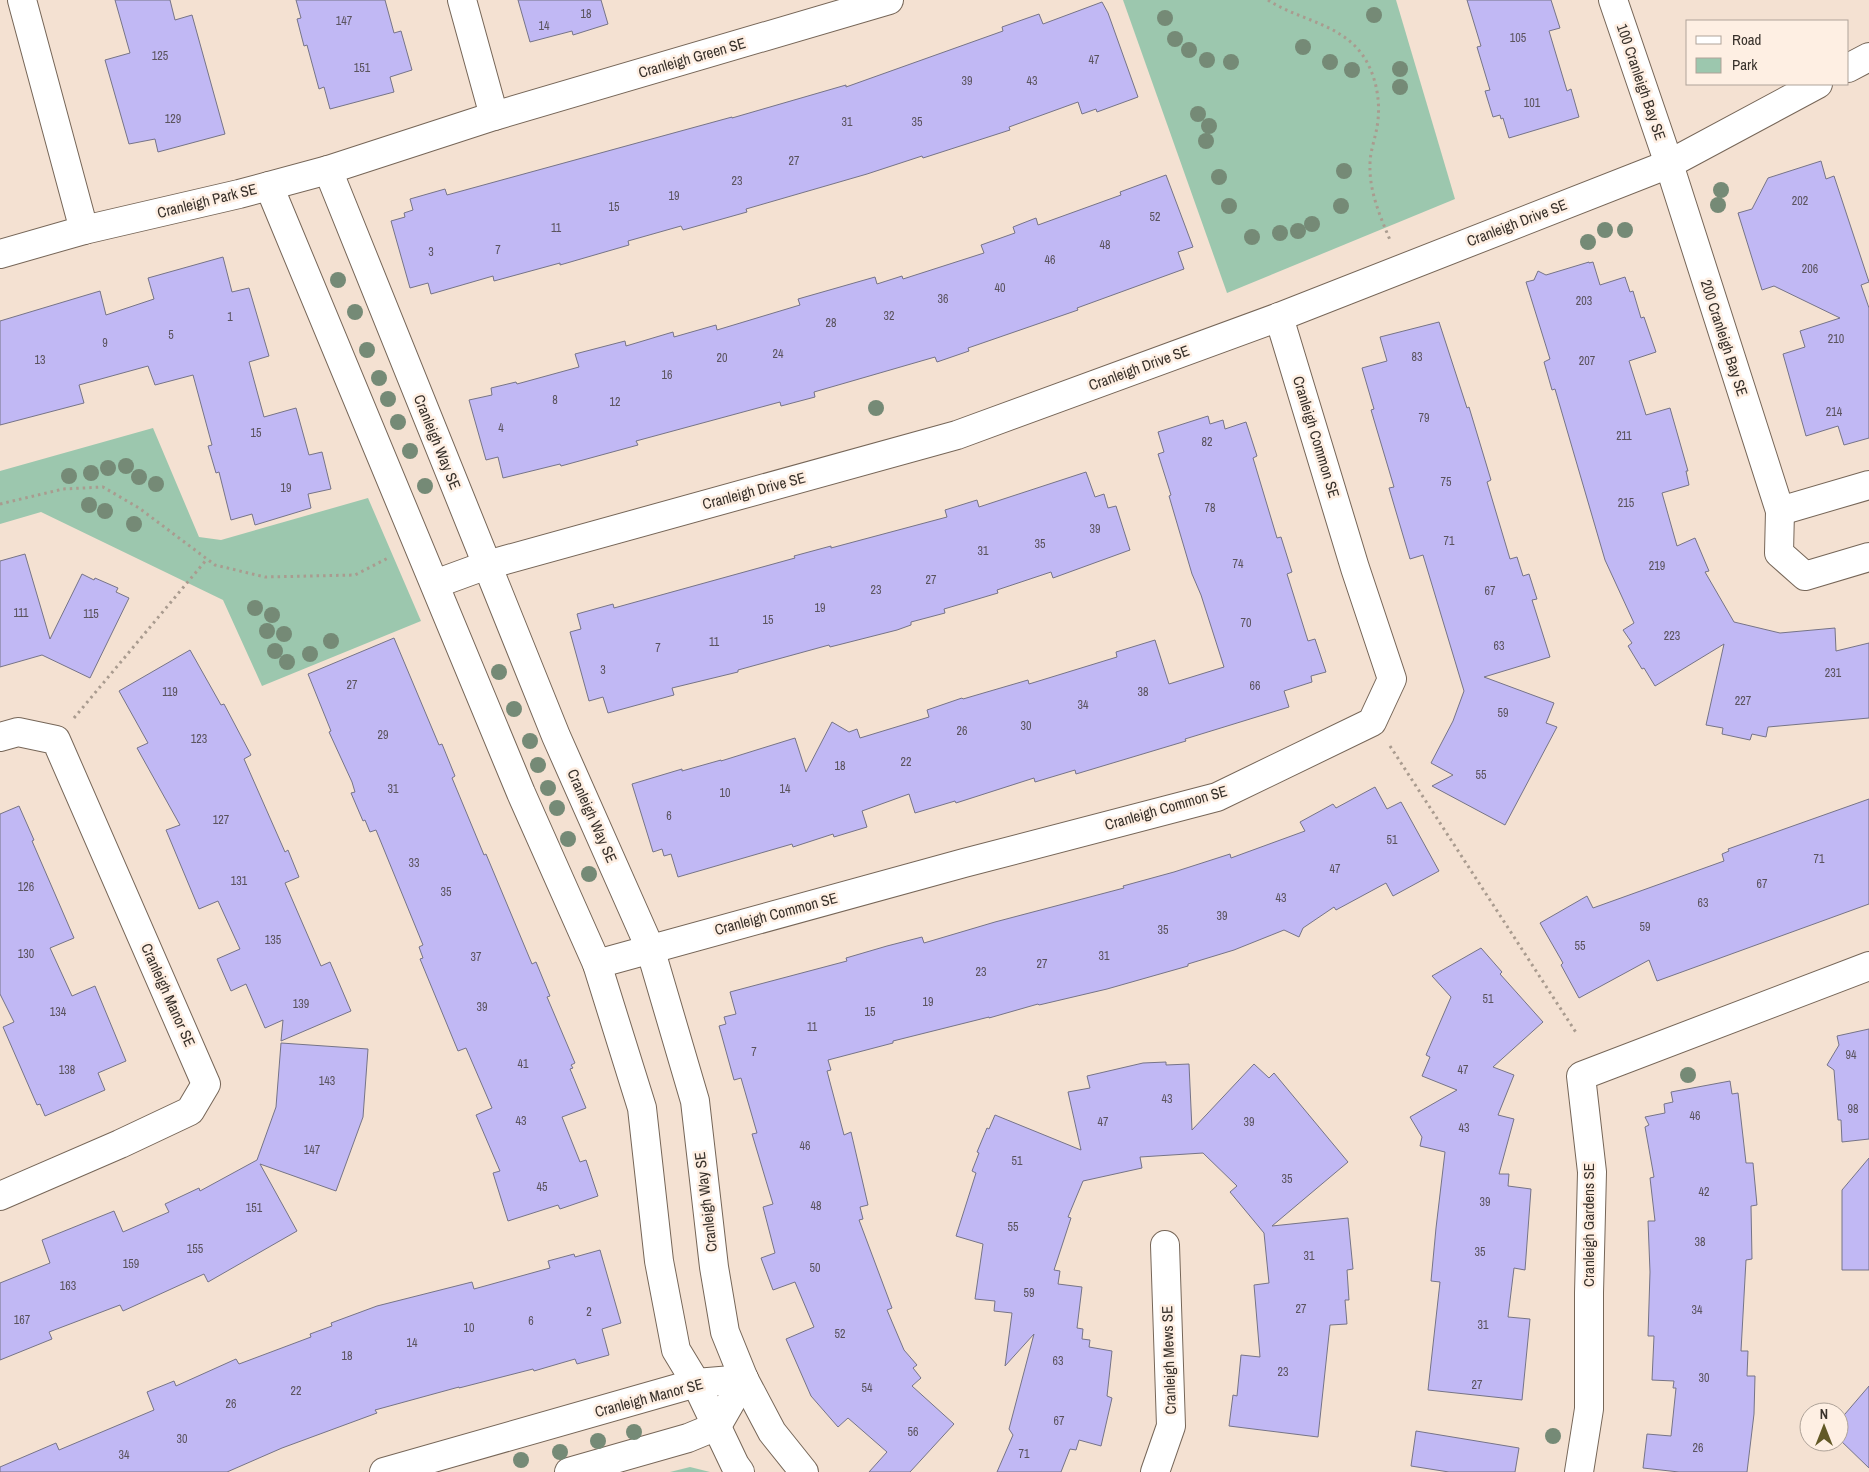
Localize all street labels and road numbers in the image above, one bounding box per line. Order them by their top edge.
street label: 100 Cranleigh Bay SE [1612,21,1671,143]
street label: Cranleigh Green SE [636,32,748,83]
street label: Cranleigh Park SE [155,178,259,223]
street label: Cranleigh Drive SE [1464,194,1570,251]
street label: 200 Cranleigh Bay SE [1696,277,1753,399]
street label: Cranleigh Drive SE [1085,340,1192,396]
street label: Cranleigh Common SE [1288,373,1345,500]
street label: Cranleigh Way SE [409,391,466,492]
street label: Cranleigh Drive SE [700,467,808,514]
street label: Cranleigh Way SE [562,766,623,866]
street label: Cranleigh Common SE [1102,780,1230,835]
street label: Cranleigh Common SE [712,887,840,940]
street label: Cranleigh Manor SE [136,940,201,1050]
street label: Cranleigh Way SE [689,1151,722,1253]
street label: Cranleigh Gardens SE [1578,1163,1599,1287]
street label: Cranleigh Mews SE [1156,1305,1181,1415]
street label: Cranleigh Manor SE [592,1373,705,1422]

